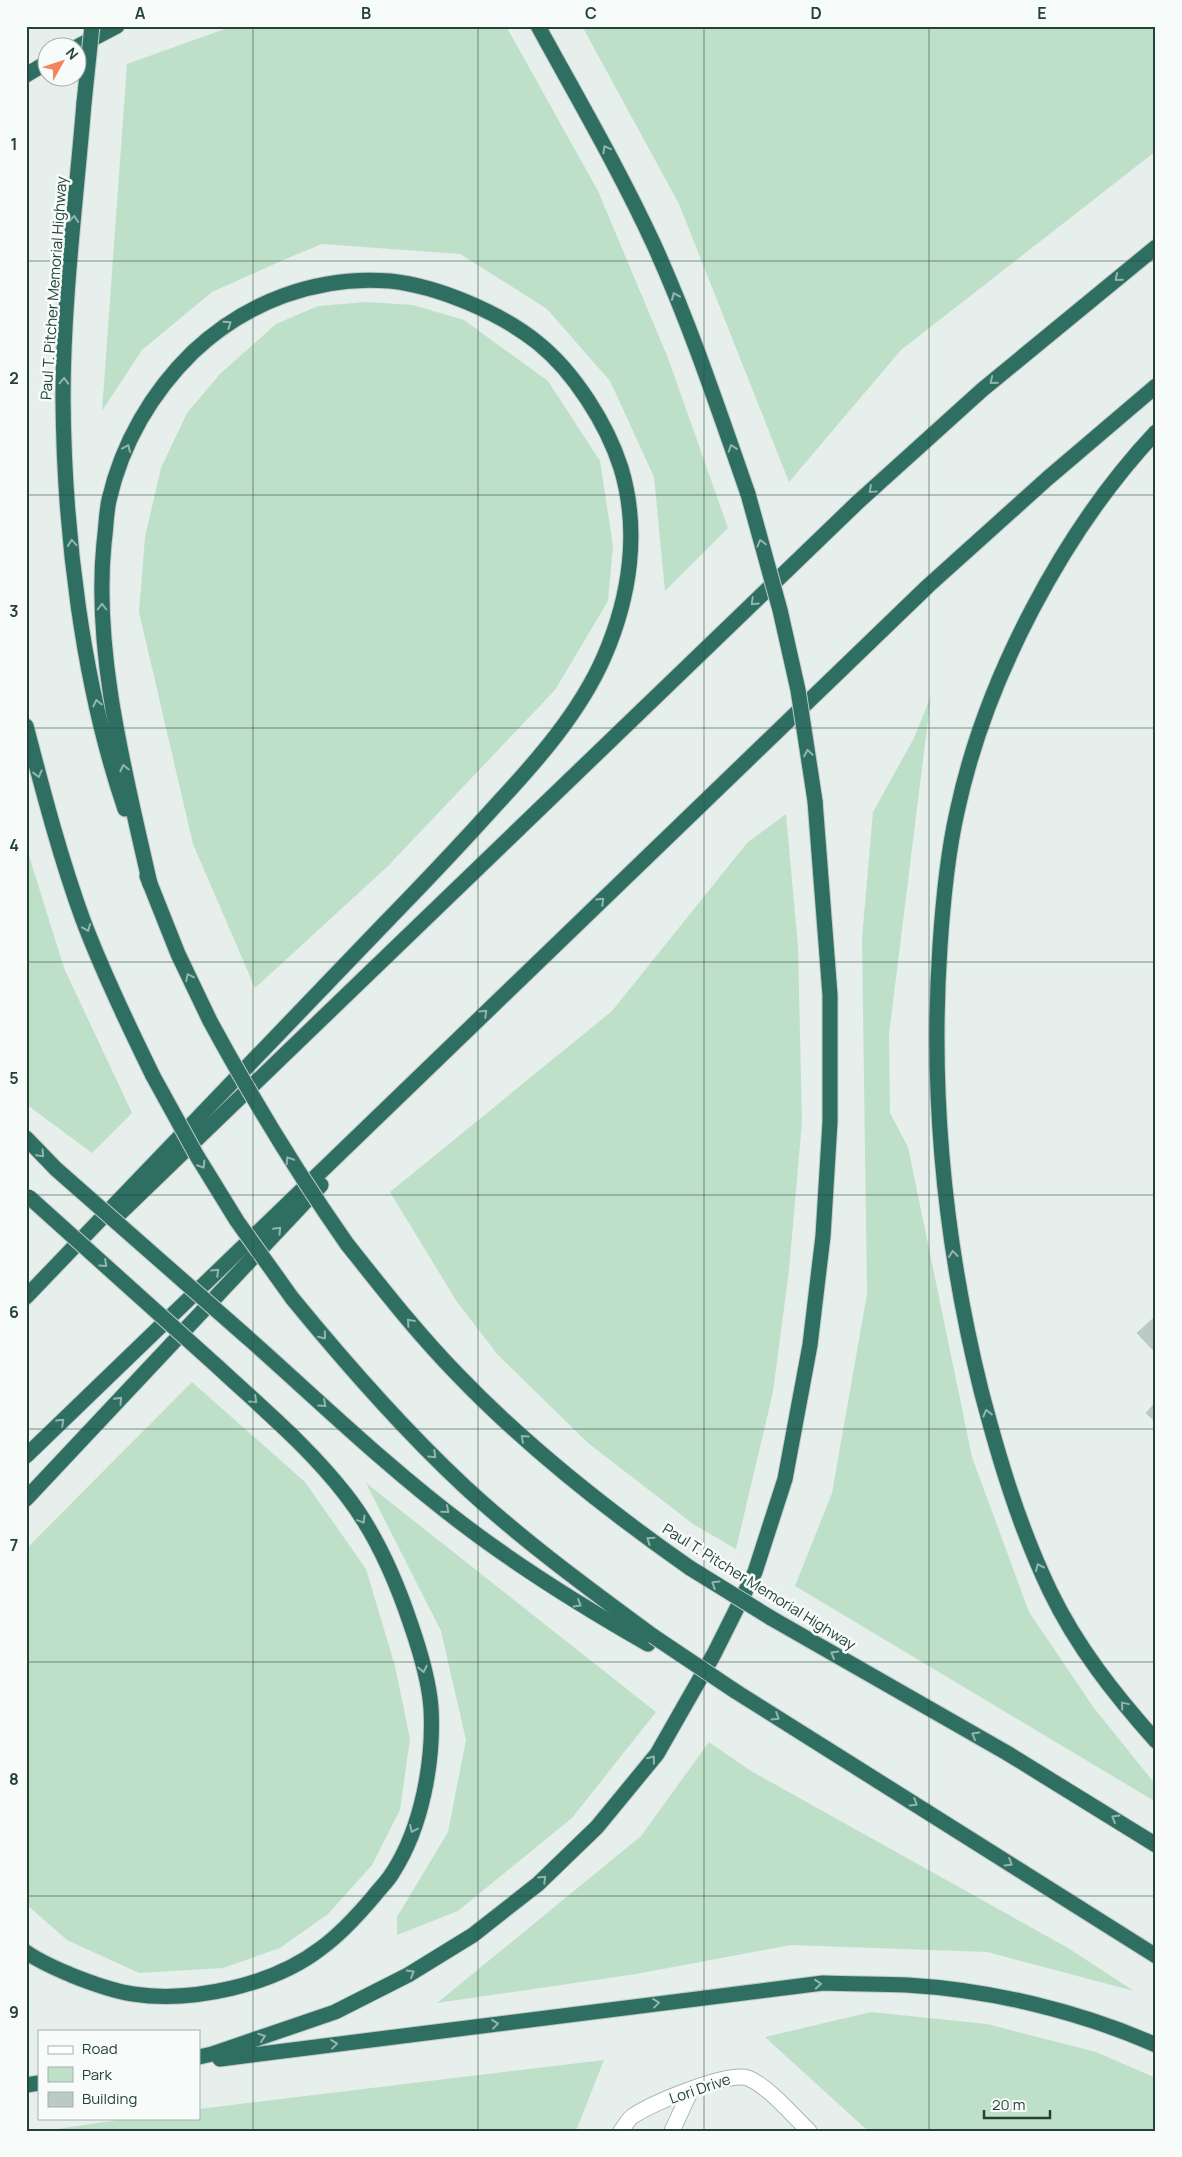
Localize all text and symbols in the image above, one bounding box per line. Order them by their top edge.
text: A [135,2,146,24]
text: B [361,2,371,24]
text: C [585,2,597,24]
text: D [810,2,822,24]
text: E [1037,2,1047,24]
north arrow [38,38,88,88]
text: N [62,43,83,63]
text: 1 [10,133,18,155]
one-way arrow [602,145,612,154]
street label: Paul T. Pitcher Memorial Highway [35,175,72,401]
one-way arrow [69,214,80,222]
one-way arrow [1115,273,1124,281]
one-way arrow [671,292,682,301]
one-way arrow [222,321,232,330]
text: 2 [9,367,19,389]
one-way arrow [59,376,69,384]
one-way arrow [989,376,998,385]
one-way arrow [120,444,131,453]
one-way arrow [728,444,738,453]
one-way arrow [868,484,877,493]
one-way arrow [67,539,78,547]
one-way arrow [757,539,767,547]
one-way arrow [751,596,760,605]
text: 3 [9,600,19,622]
one-way arrow [97,603,107,611]
one-way arrow [92,699,103,708]
one-way arrow [803,748,813,757]
one-way arrow [119,764,130,773]
one-way arrow [32,769,43,778]
text: 4 [9,834,19,856]
one-way arrow [595,898,604,907]
one-way arrow [80,923,91,932]
one-way arrow [184,973,195,982]
one-way arrow [478,1010,487,1019]
text: 5 [9,1067,19,1089]
one-way arrow [35,1148,44,1157]
one-way arrow [286,1157,296,1166]
one-way arrow [196,1159,206,1168]
one-way arrow [272,1227,281,1236]
one-way arrow [948,1250,959,1258]
one-way arrow [99,1259,108,1268]
one-way arrow [210,1269,219,1278]
text: 6 [9,1301,19,1323]
one-way arrow [406,1319,415,1328]
one-way arrow [317,1330,326,1339]
one-way arrow [248,1394,257,1403]
one-way arrow [113,1397,122,1406]
one-way arrow [317,1398,326,1407]
one-way arrow [982,1409,993,1417]
one-way arrow [56,1419,65,1428]
one-way arrow [520,1434,529,1443]
one-way arrow [427,1449,436,1458]
one-way arrow [440,1504,449,1513]
one-way arrow [355,1515,365,1524]
street label: Paul T. Pitcher Memorial Highway [659,1518,860,1655]
text: 7 [10,1534,18,1556]
one-way arrow [646,1537,656,1546]
one-way arrow [1035,1563,1046,1572]
one-way arrow [712,1580,721,1590]
one-way arrow [573,1597,582,1607]
one-way arrow [831,1651,840,1661]
one-way arrow [418,1665,428,1674]
one-way arrow [1121,1702,1129,1711]
one-way arrow [771,1711,780,1720]
one-way arrow [972,1731,981,1741]
one-way arrow [647,1756,656,1765]
text: 8 [9,1768,19,1790]
one-way arrow [908,1797,917,1807]
one-way arrow [1111,1815,1120,1825]
one-way arrow [409,1824,419,1833]
one-way arrow [1003,1856,1012,1866]
one-way arrow [537,1876,546,1885]
one-way arrow [405,1970,414,1980]
one-way arrow [814,1979,822,1990]
one-way arrow [653,1998,661,2009]
text: 9 [9,2001,19,2023]
one-way arrow [491,2019,499,2029]
legend [38,2030,200,2120]
one-way arrow [257,2033,266,2043]
text: Road [82,2038,118,2059]
one-way arrow [330,2039,338,2050]
text: Park [82,2064,112,2085]
street label: Lori Drive [666,2068,733,2109]
scale bar [984,2087,1051,2119]
text: Building [82,2088,137,2109]
text: 20 m [992,2094,1025,2115]

